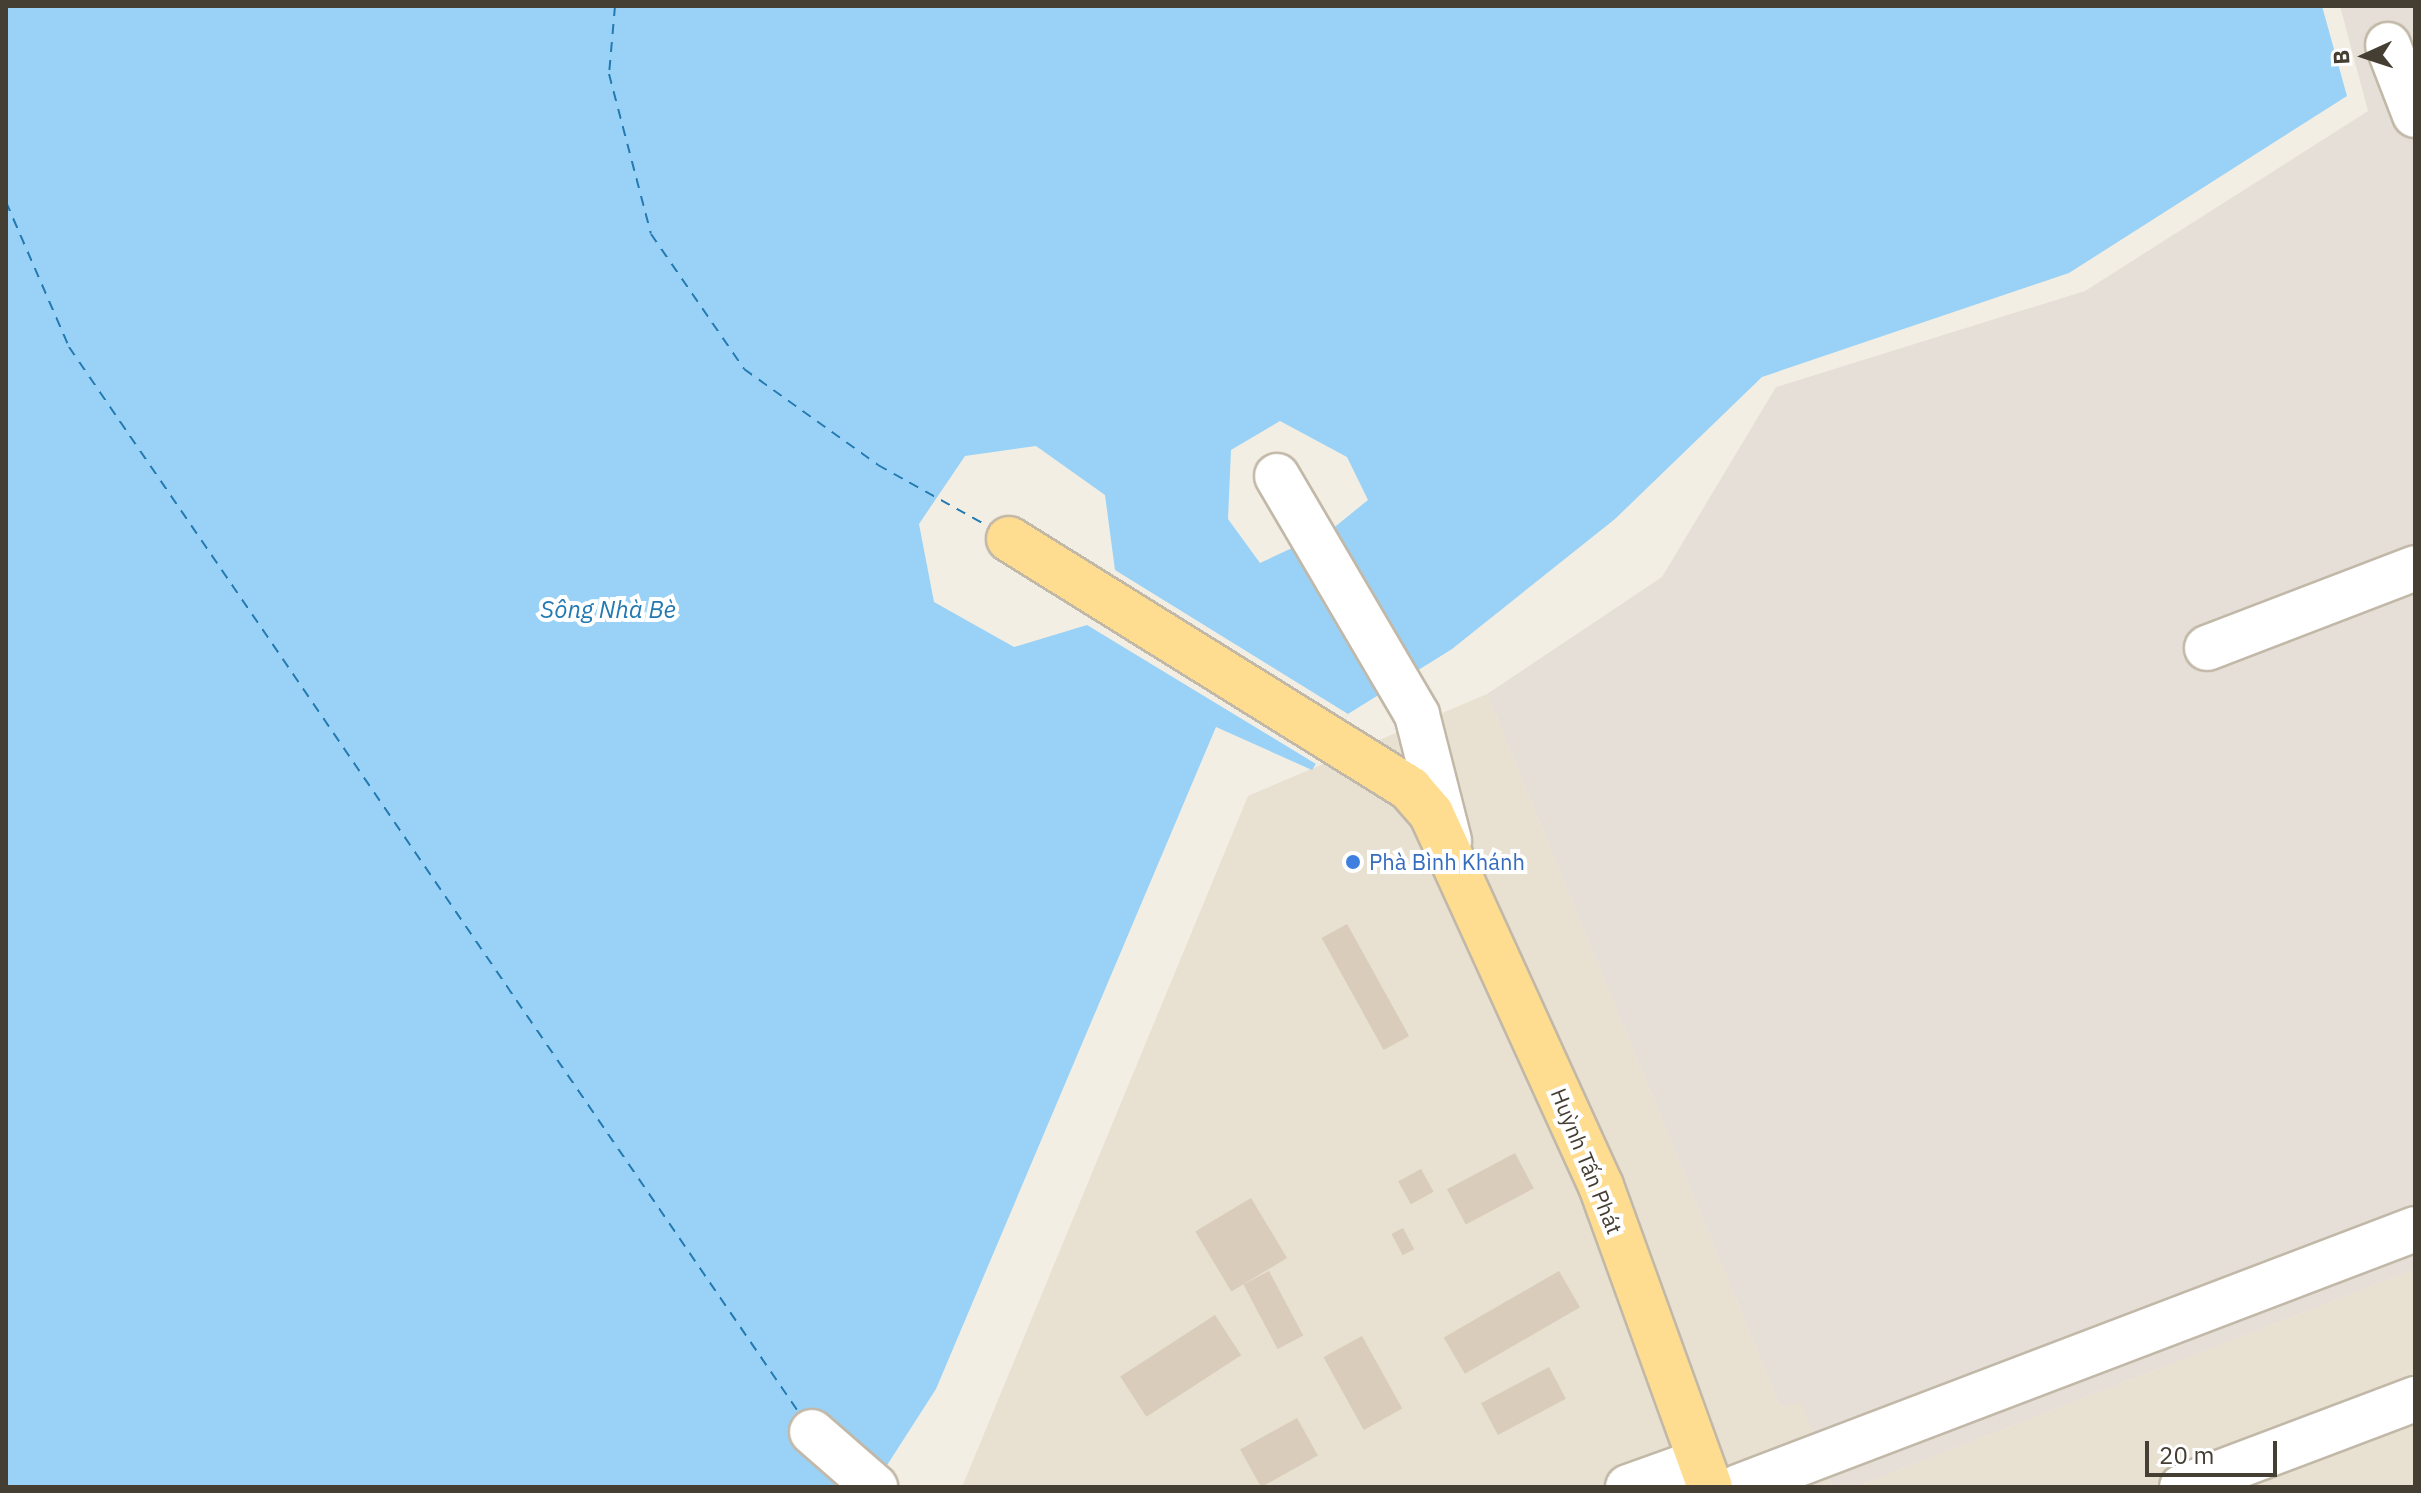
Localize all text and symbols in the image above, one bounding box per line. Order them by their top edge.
north arrow [2325,16,2405,96]
text: B [2326,49,2355,65]
water label: Sông Nhà Bè [540,596,676,624]
place label: Phà Bình Khánh [1369,849,1525,875]
marker: Phà Bình Khánh [1344,853,1362,871]
street label: Huỳnh Tấn Phát [1546,1084,1628,1238]
scale bar [2149,1425,2281,1475]
text: 20 m [2159,1439,2214,1471]

